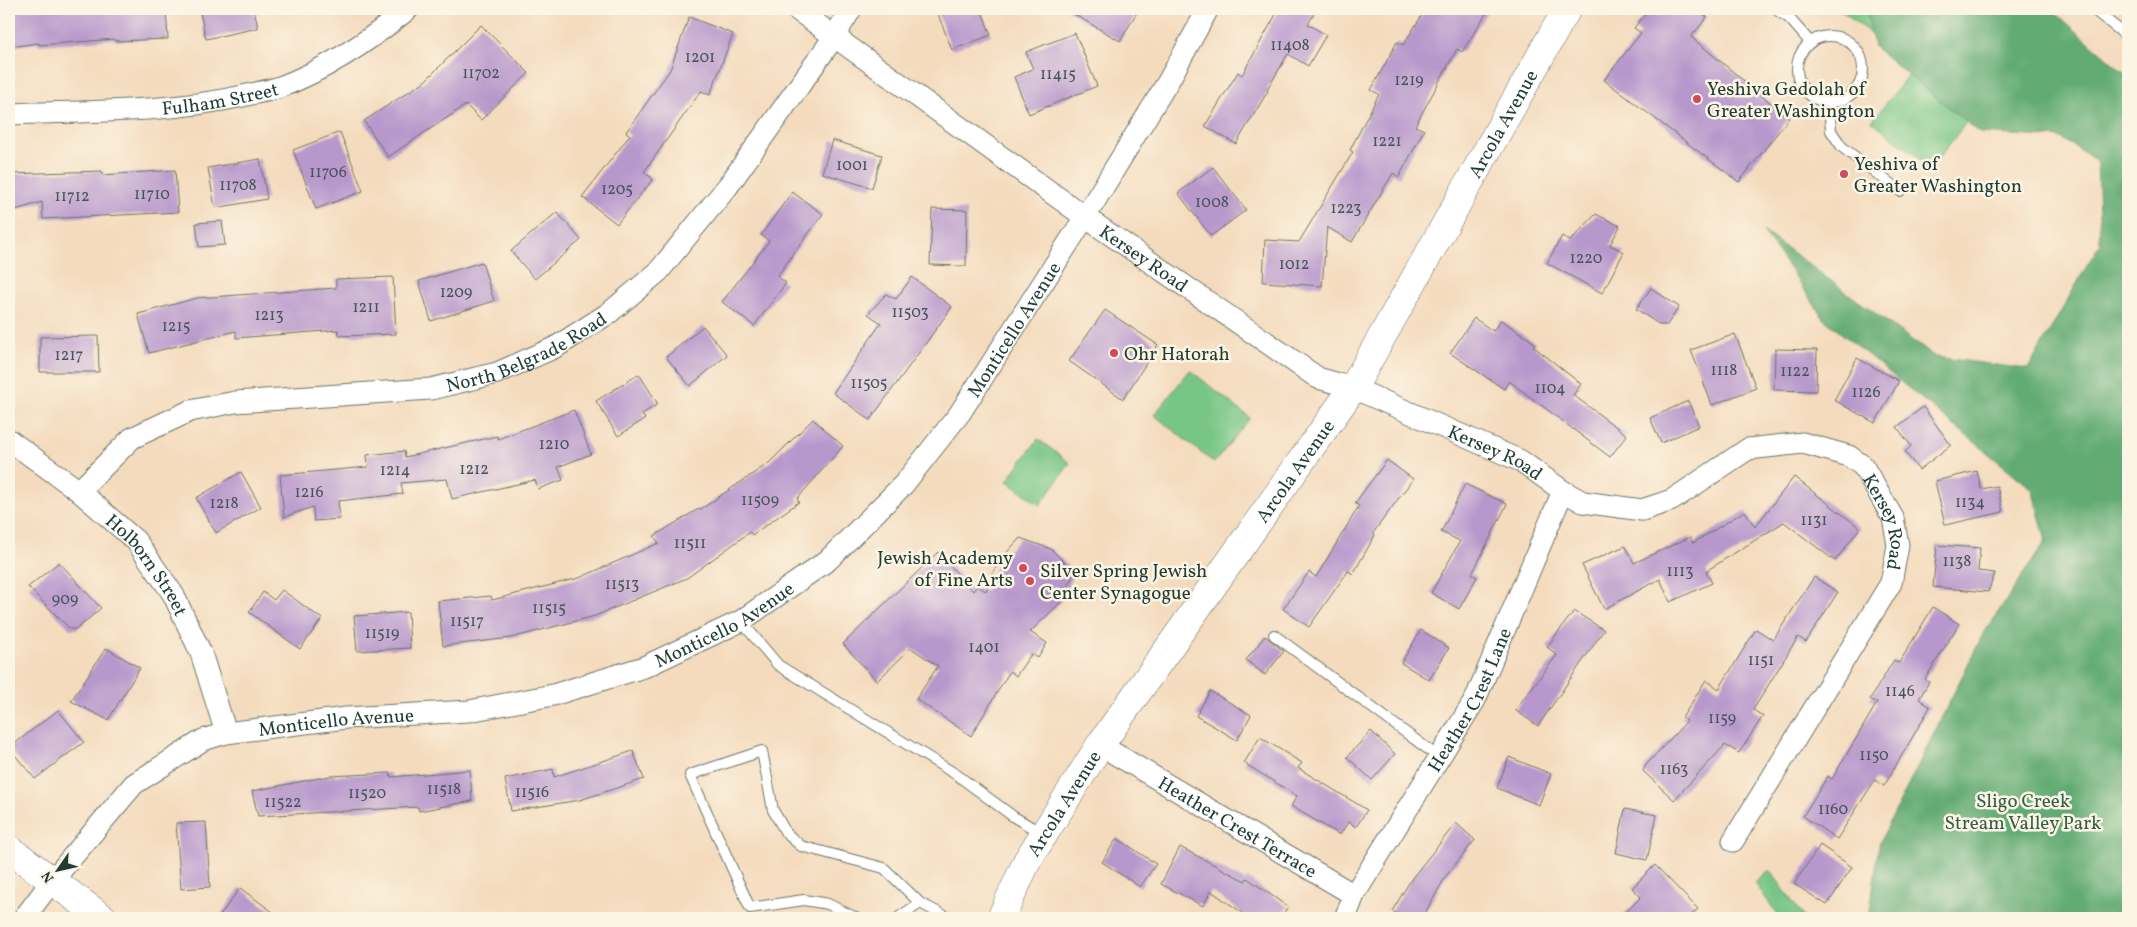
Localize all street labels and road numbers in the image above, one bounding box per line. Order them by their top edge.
street label: Arcola Avenue [1463,65,1545,184]
street label: Fulham Street [161,77,282,123]
street label: Kersey Road [1093,220,1193,299]
street label: Monticello Avenue [962,257,1068,403]
street label: North Belgrade Road [444,307,612,400]
street label: Arcola Avenue [1251,415,1342,529]
street label: Kersey Road [1443,420,1547,487]
street label: Kersey Road [1855,470,1910,572]
street label: Holborn Street [99,509,193,621]
street label: Monticello Avenue [651,577,800,675]
street label: Heather Crest Lane [1422,624,1519,778]
street label: Monticello Avenue [257,703,415,744]
street label: Arcola Avenue [1022,746,1108,862]
street label: Heather Crest Terrace [1152,771,1321,885]

